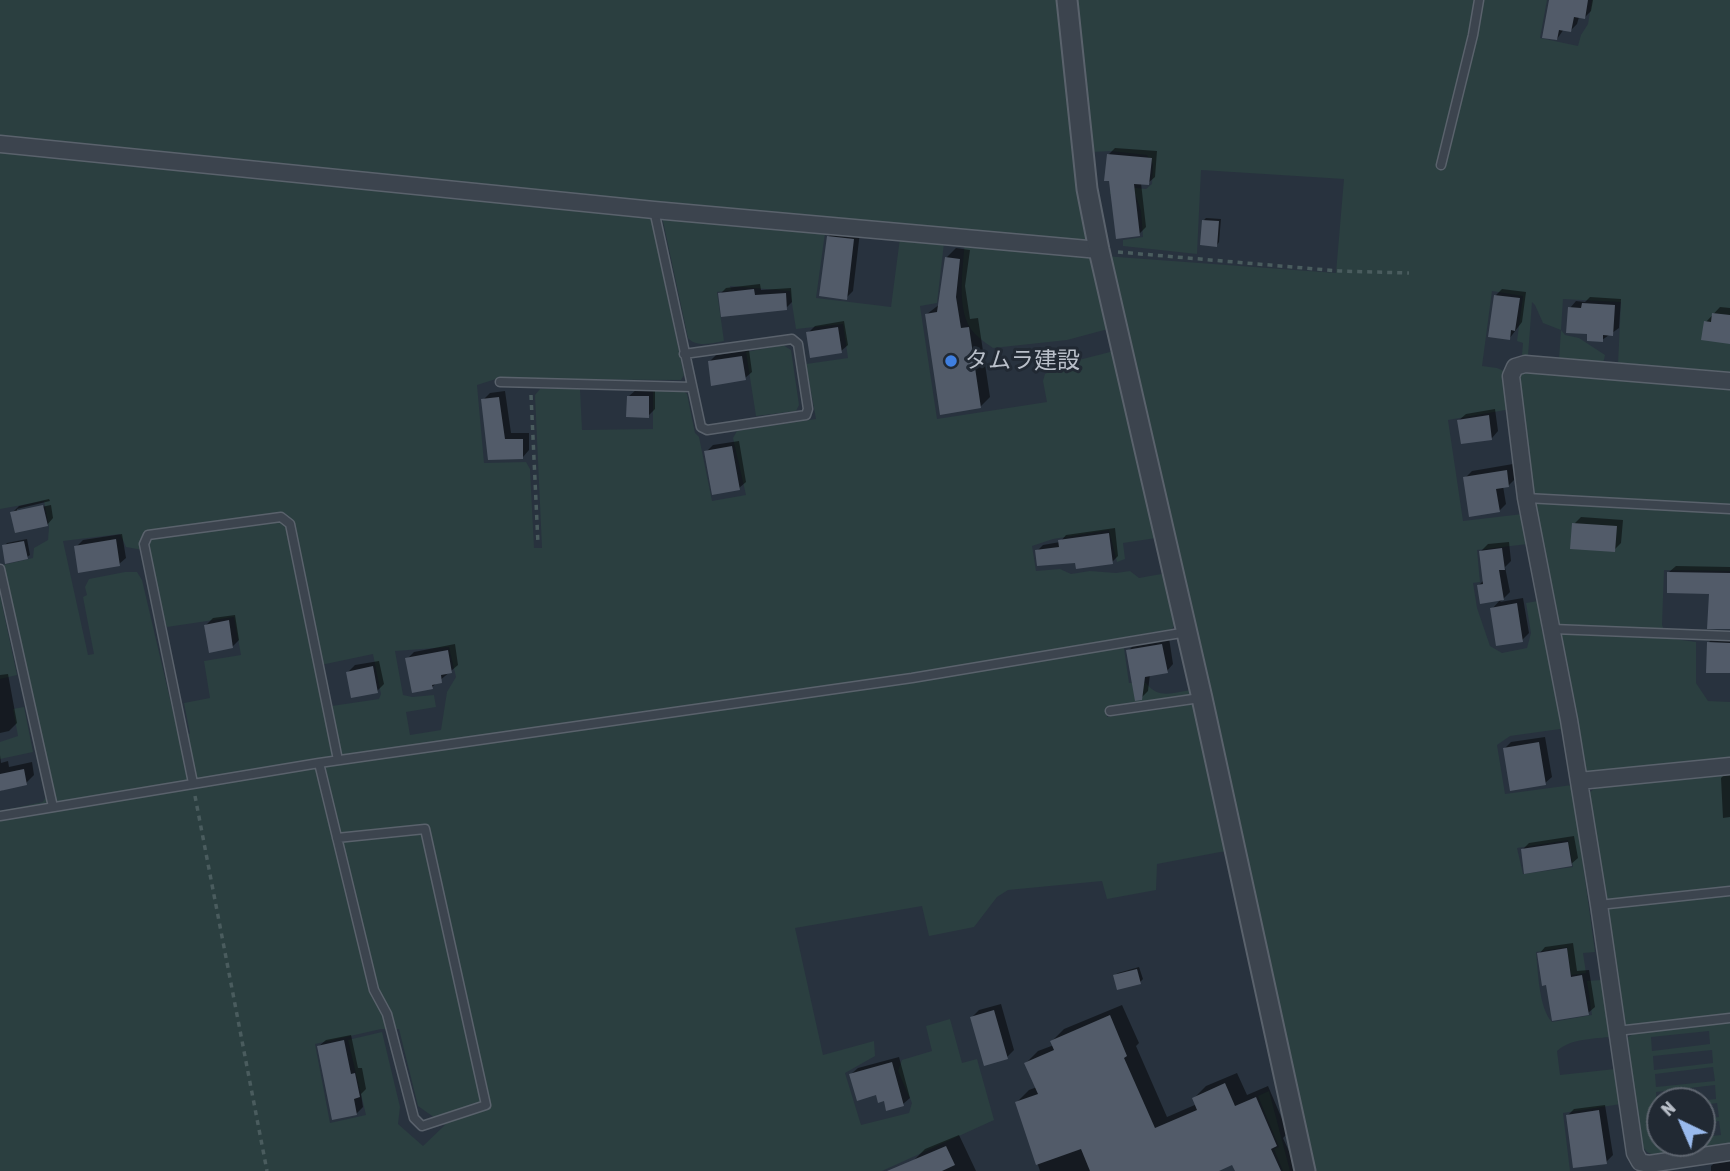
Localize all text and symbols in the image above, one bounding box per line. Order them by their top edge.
place label: タムラ建設 [965,347,1080,375]
marker: タムラ建設 [943,353,959,369]
north arrow [1646,1087,1716,1157]
text: N [1656,1097,1679,1120]

